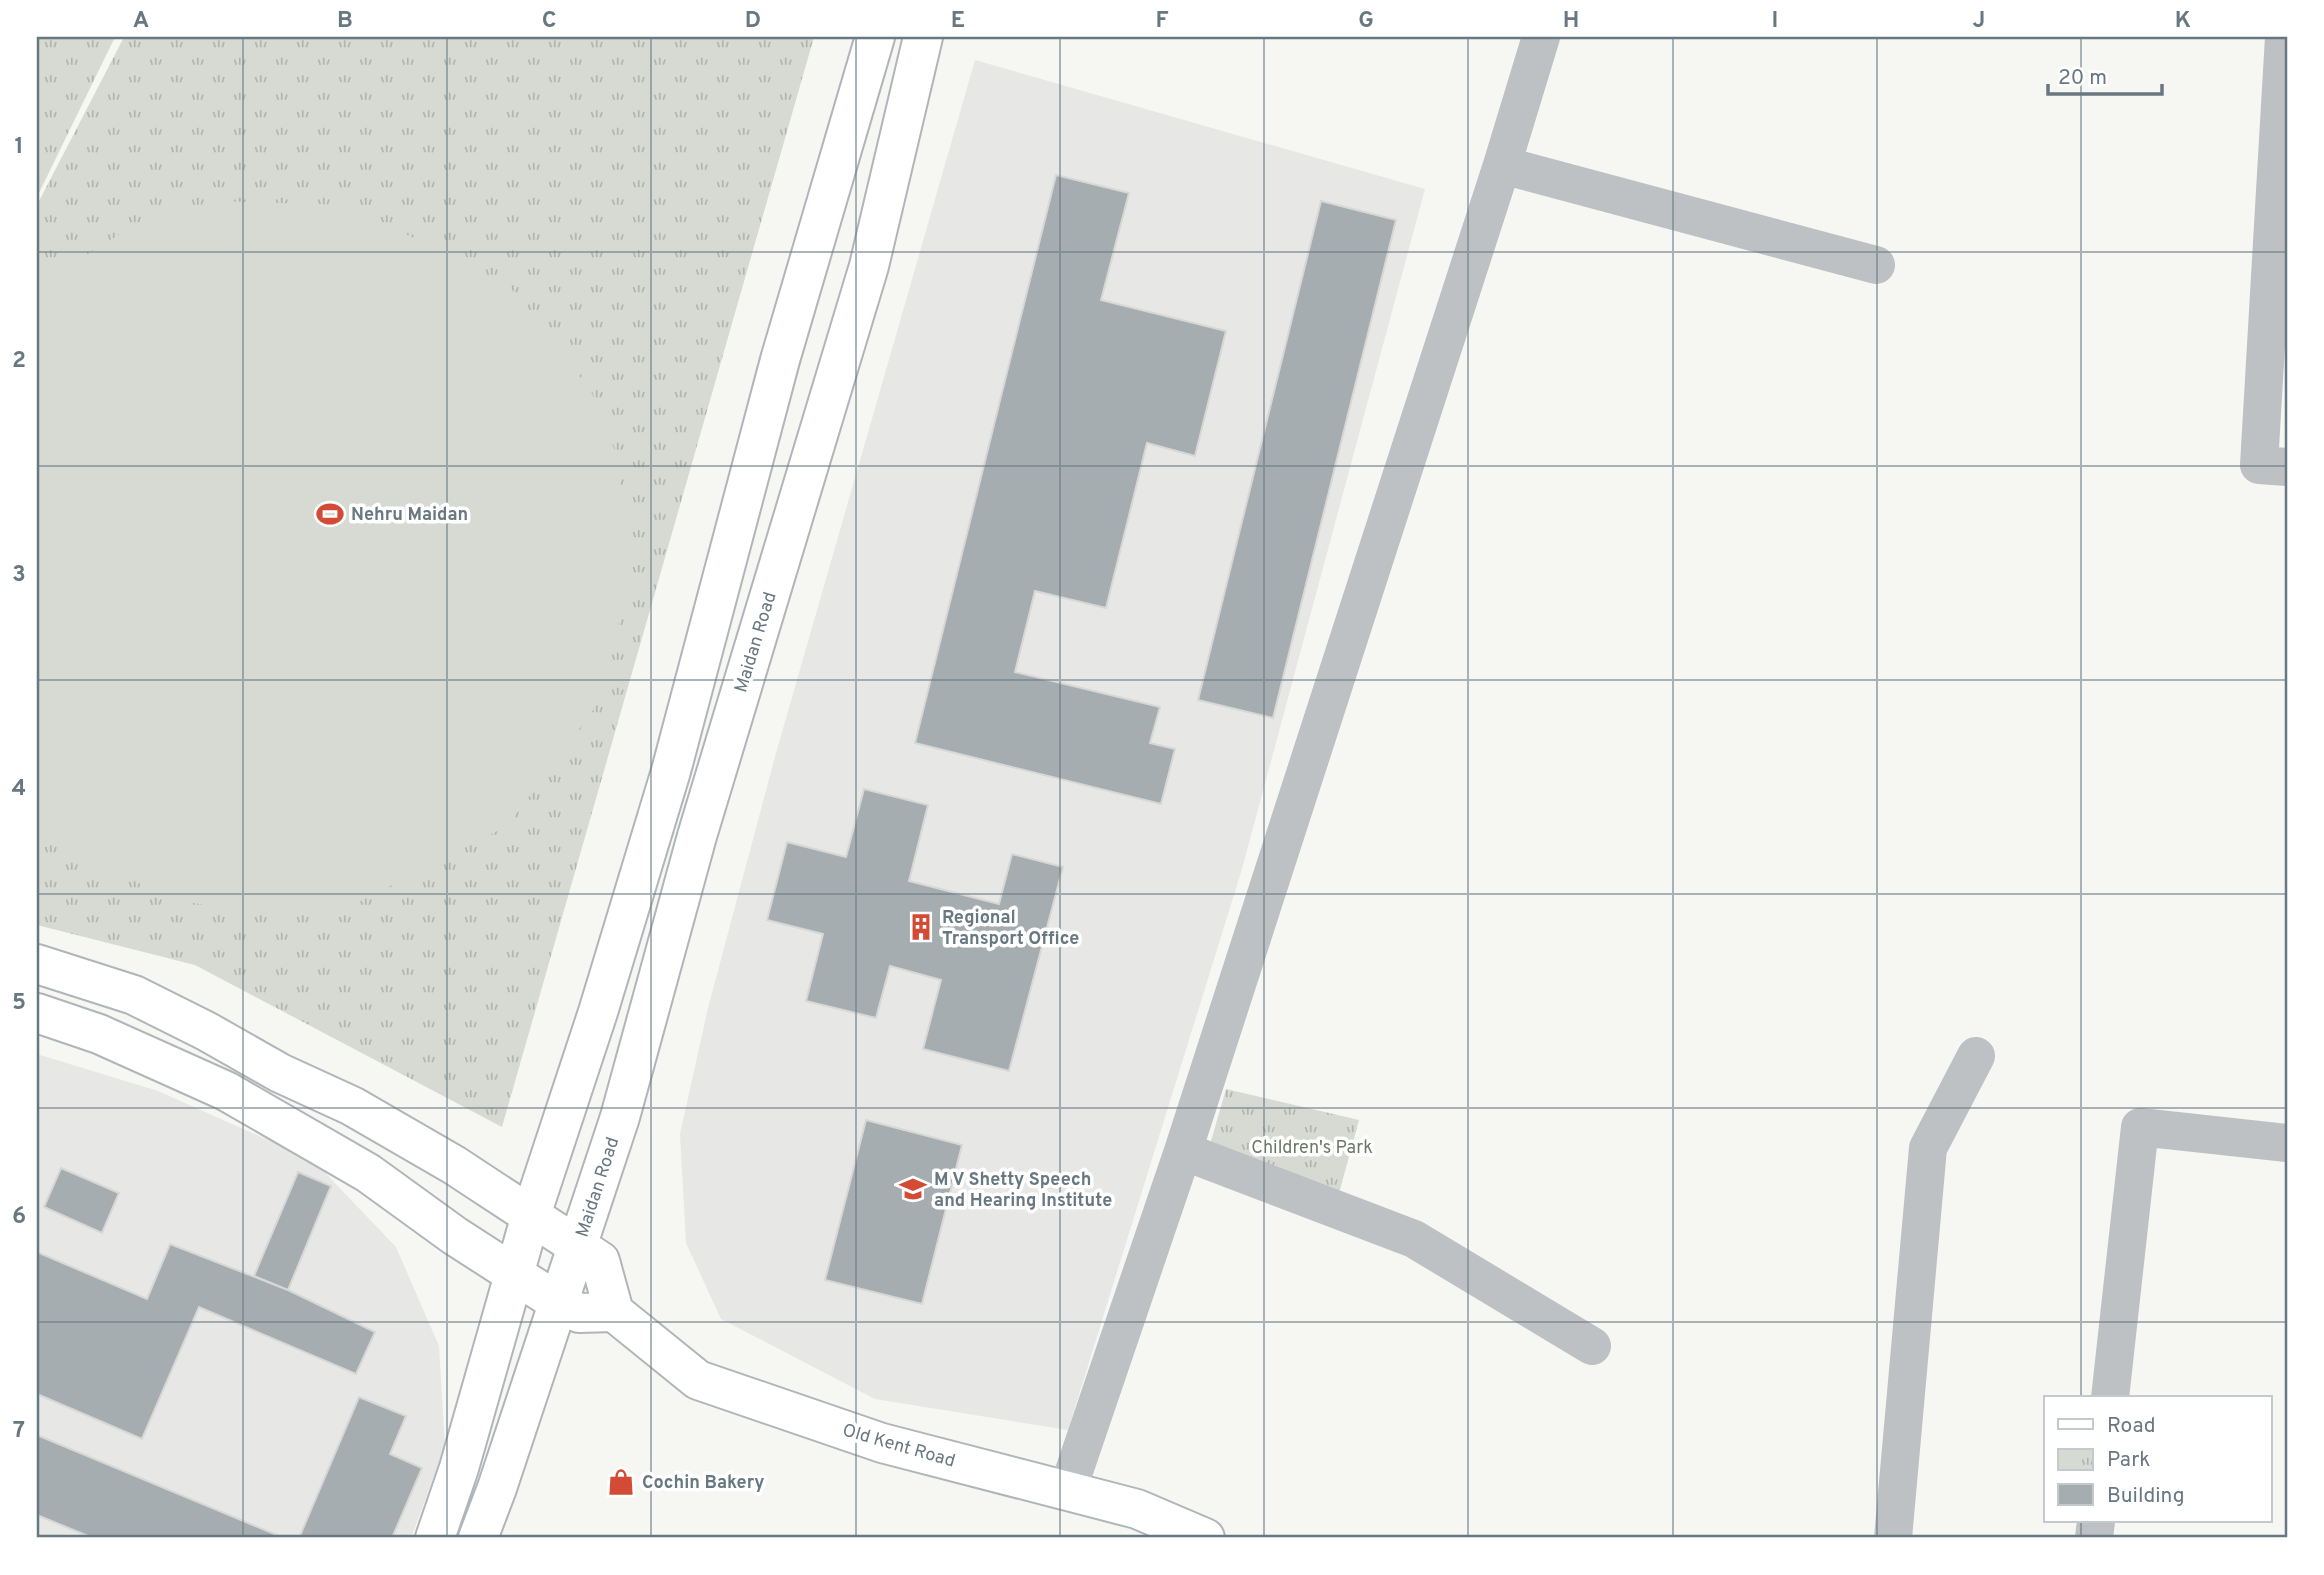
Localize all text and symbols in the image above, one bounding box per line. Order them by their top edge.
text: A [133,7,149,36]
text: B [337,7,353,36]
text: C [542,7,556,36]
text: D [745,7,761,36]
text: E [951,7,965,36]
text: F [1155,7,1169,36]
text: G [1358,7,1374,36]
text: H [1563,7,1579,36]
text: I [1772,7,1778,36]
text: J [1973,7,1985,36]
text: K [2175,7,2191,36]
scale bar [2048,52,2161,96]
text: 20 m [2058,65,2107,92]
text: 1 [14,133,24,162]
text: 2 [12,347,26,376]
sports icon: Nehru Maidan [315,499,345,529]
place label: Nehru Maidan [351,504,468,527]
text: 3 [12,561,26,590]
street label: Maidan Road [730,589,783,695]
text: 4 [12,775,26,804]
place label: Regional Transport Office [942,907,1079,951]
building icon: Regional Transport Office [906,912,936,942]
text: 5 [12,989,26,1018]
street label: Maidan Road [571,1135,625,1240]
park label: Children's Park [1251,1137,1373,1160]
place label: M V Shetty Speech and Hearing Institute [934,1169,1112,1213]
school or university icon: M V Shetty Speech and Hearing Institute [898,1174,928,1204]
text: 6 [12,1203,26,1232]
legend [2044,1396,2272,1522]
text: Road [2107,1413,2156,1440]
text: 7 [13,1417,25,1446]
street label: Old Kent Road [840,1419,958,1473]
text: Park [2107,1447,2150,1474]
shop icon: Cochin Bakery [606,1467,636,1497]
place label: Cochin Bakery [642,1472,765,1495]
text: Building [2107,1483,2185,1510]

